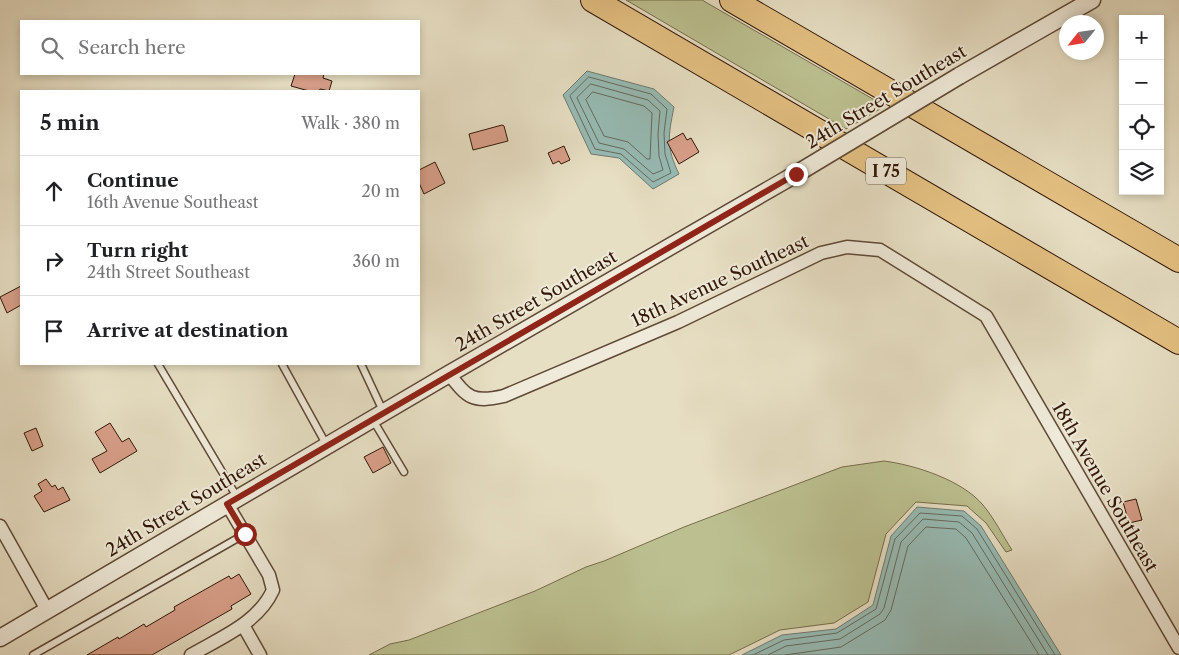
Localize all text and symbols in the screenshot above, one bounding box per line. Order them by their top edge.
north arrow [1059,15,1104,60]
map controls [1119,15,1164,195]
button: + [1119,15,1164,60]
search box [20,20,420,75]
icon: search [38,34,66,62]
text: Search here [78,36,186,59]
street label: 24th Street Southeast [802,40,971,154]
button: − [1119,60,1164,105]
button: locate [1119,105,1164,150]
text: 5 min [40,110,100,135]
text: Walk · 380 m [301,113,400,133]
button: layers [1119,150,1164,195]
road number: I 75 [866,158,906,185]
route end [785,163,808,186]
text: Continue [87,169,179,192]
icon: ahead [40,177,68,205]
text: 20 m [361,181,400,201]
text: 16th Avenue Southeast [87,192,258,212]
street label: 18th Avenue Southeast [628,230,813,332]
text: Turn right [87,239,188,262]
street label: 24th Street Southeast [451,245,621,356]
icon: right [40,247,68,275]
text: 360 m [353,251,400,271]
text: 24th Street Southeast [87,262,250,282]
icon: arrive [40,317,68,345]
text: Arrive at destination [87,319,288,342]
street label: 18th Avenue Southeast [1047,398,1163,577]
street label: 24th Street Southeast [102,448,271,562]
route start [234,523,257,546]

